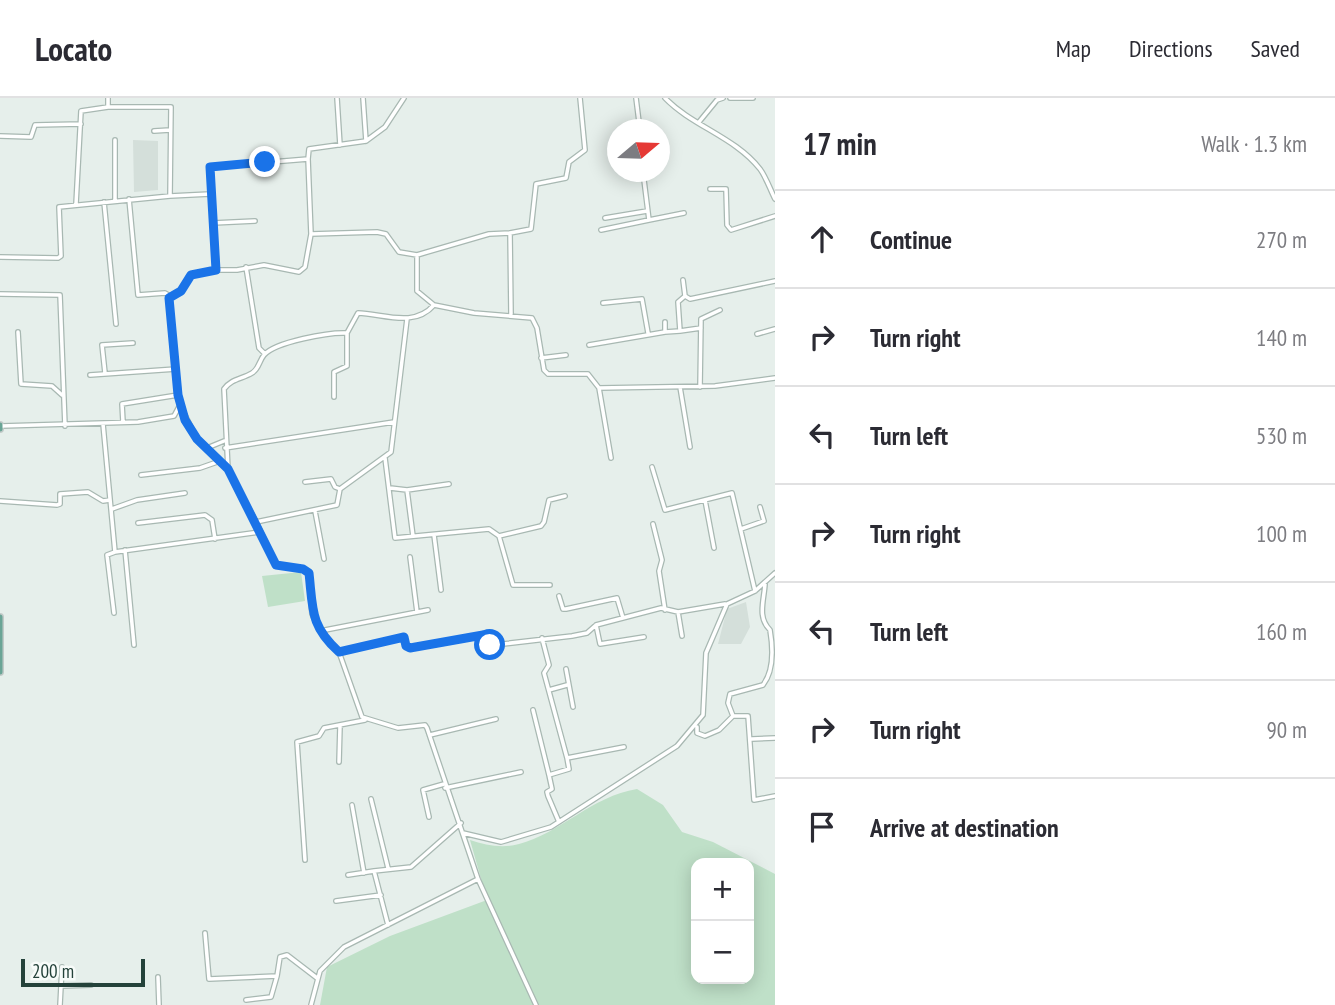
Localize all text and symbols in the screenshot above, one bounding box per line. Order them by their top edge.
text: Locato [35,27,112,70]
text: Map [1056,33,1091,64]
text: Directions [1129,33,1213,64]
text: Saved [1251,33,1300,64]
north arrow [607,119,670,182]
text: 17 min [803,124,877,163]
text: Walk · 1.3 km [1201,129,1307,158]
route end [249,146,280,177]
icon: ahead [803,220,841,258]
text: Continue [870,223,952,256]
text: 270 m [1256,225,1307,254]
icon: right [803,318,841,356]
text: Turn right [870,321,961,354]
text: 140 m [1256,323,1307,352]
icon: left [803,416,841,454]
text: Turn left [870,419,948,452]
text: 530 m [1256,421,1307,450]
icon: right [803,514,841,552]
text: Turn right [870,517,961,550]
text: 100 m [1256,519,1307,548]
icon: left [803,612,841,650]
text: Turn left [870,615,948,648]
text: 160 m [1256,617,1307,646]
route start [474,629,505,660]
icon: right [803,710,841,748]
text: Turn right [870,713,961,746]
text: 90 m [1266,715,1307,744]
icon: arrive [803,808,841,846]
text: Arrive at destination [870,811,1059,844]
map controls [691,858,754,984]
button: + [691,858,754,921]
button: − [691,921,754,984]
scale bar [21,956,145,988]
text: 200 m [32,959,74,983]

